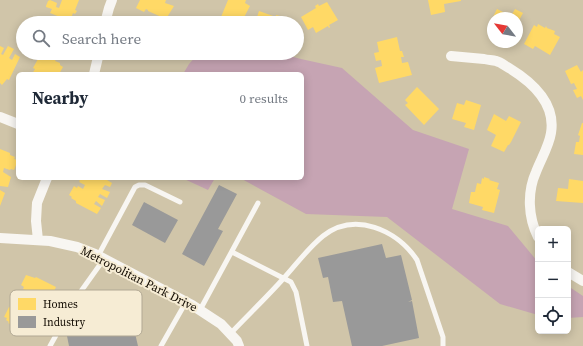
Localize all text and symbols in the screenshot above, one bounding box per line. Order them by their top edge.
north arrow [487,12,523,48]
search box [16,16,304,60]
icon: search [30,27,52,49]
text: Search here [62,28,141,49]
text: Nearby [32,86,88,110]
text: 0 results [240,90,288,107]
map controls [535,226,571,334]
button: + [535,226,571,262]
street label: Metropolitan Park Drive [78,243,200,315]
button: − [535,262,571,298]
legend [10,290,142,336]
text: Homes [43,297,78,312]
button: locate [535,298,571,334]
text: Industry [43,315,85,330]

